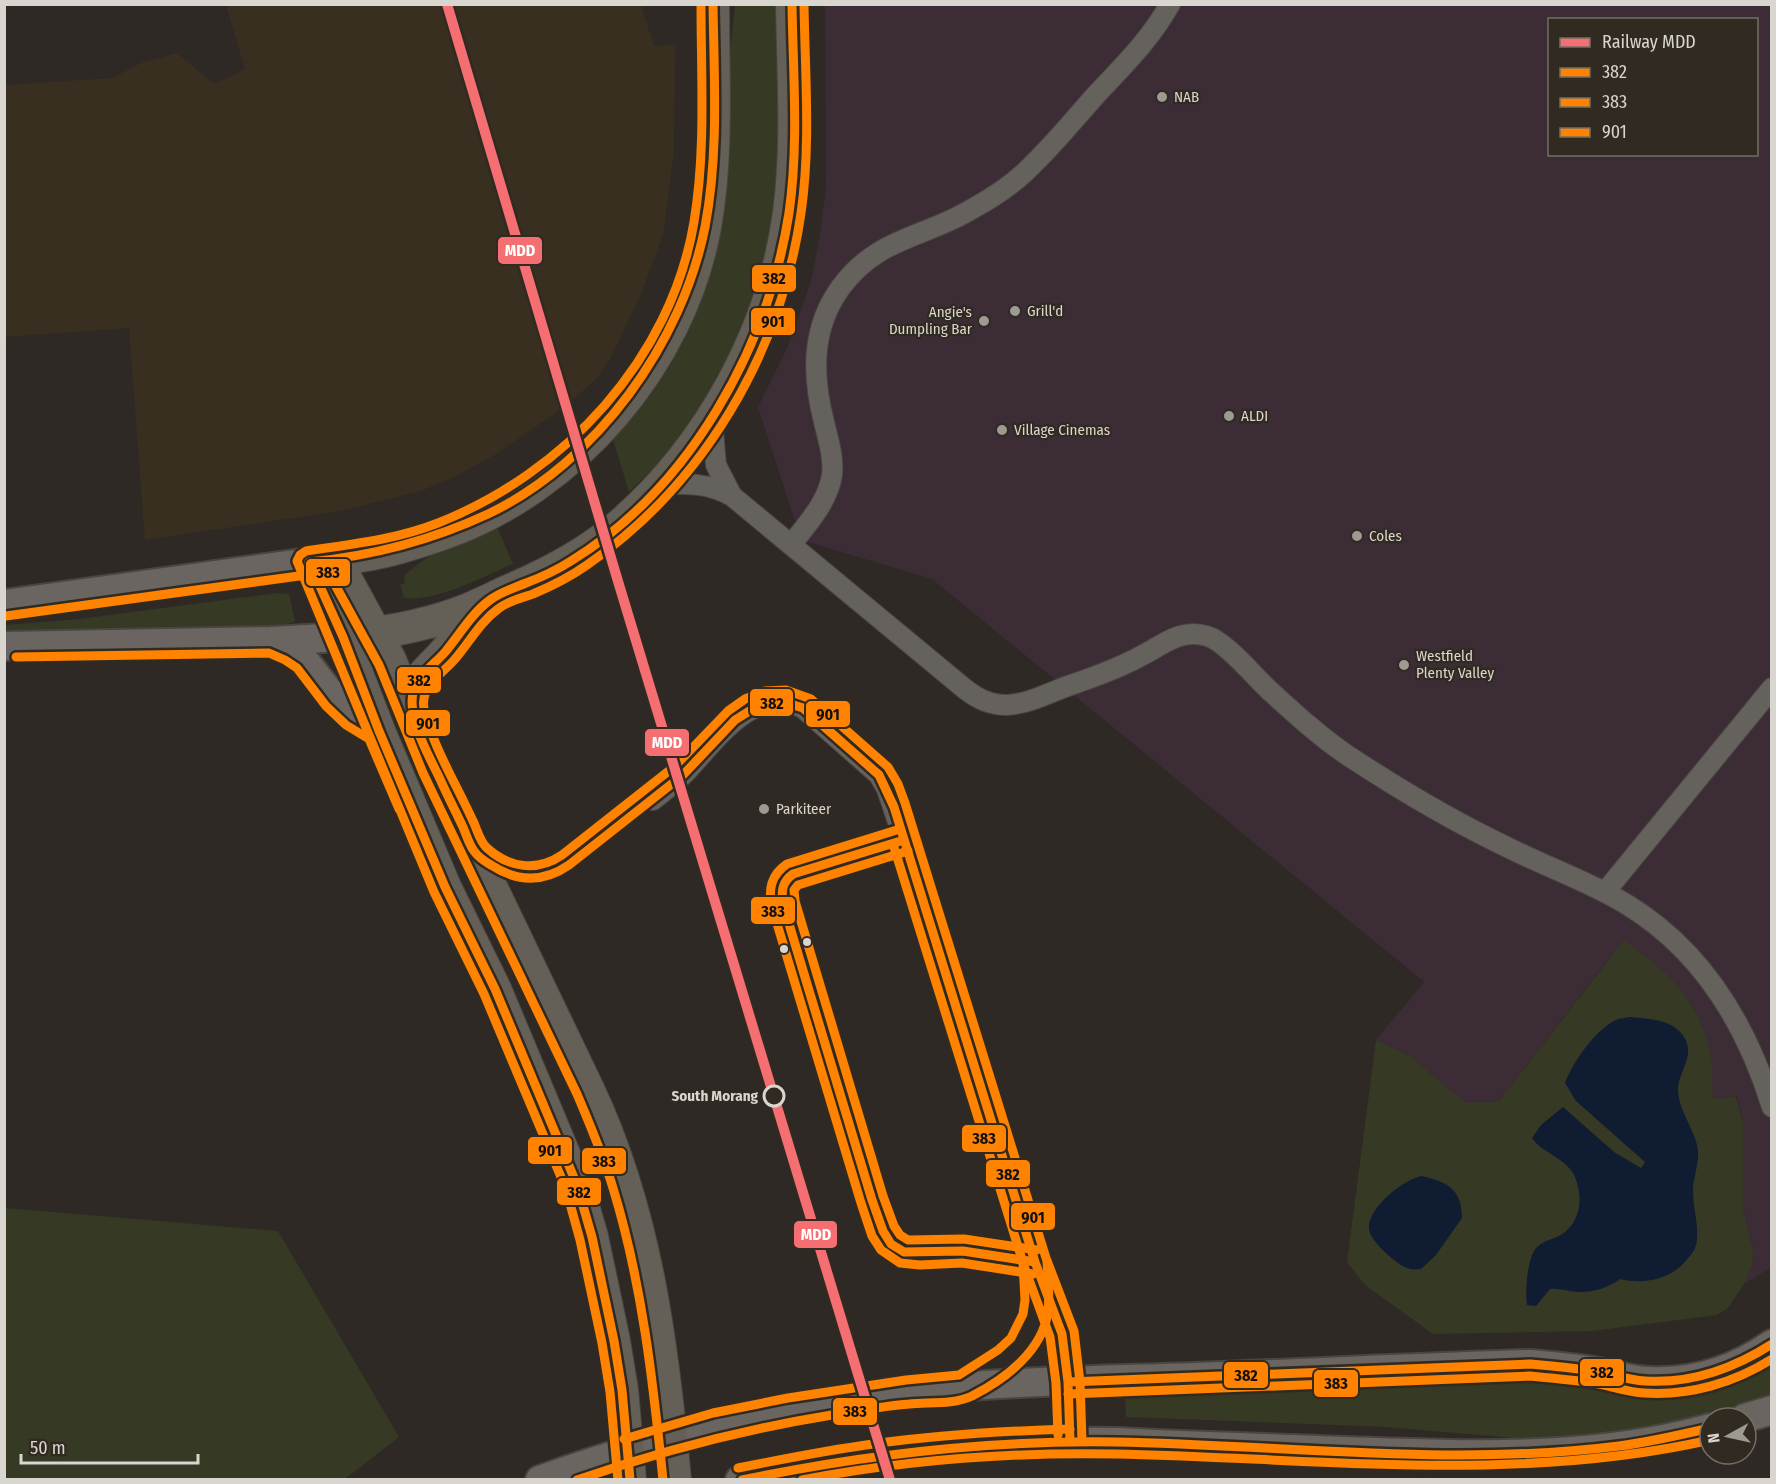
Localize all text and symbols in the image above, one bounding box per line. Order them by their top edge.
legend [1548,18,1758,156]
text: Railway MDD [1602,31,1696,53]
text: 382 [1602,61,1627,83]
place label: NAB [1174,88,1199,106]
marker: NAB [1155,90,1169,104]
text: 383 [1602,91,1627,113]
text: 901 [1602,121,1627,143]
line badge: MDD [497,236,543,265]
text: MDD [505,241,536,260]
line badge: 382 [751,264,797,293]
text: 382 [761,269,786,288]
place label: Grill'd [1027,302,1063,320]
place label: Angie's Dumpling Bar [889,303,973,338]
marker: Grill'd [1008,304,1022,318]
line badge: 901 [750,307,796,336]
text: 901 [761,312,785,331]
marker: Angie's Dumpling Bar [977,314,991,328]
place label: ALDI [1241,407,1268,425]
marker: ALDI [1222,409,1236,423]
place label: Village Cinemas [1014,421,1110,439]
marker: Village Cinemas [995,423,1009,437]
place label: Coles [1369,527,1402,545]
marker: Coles [1350,529,1364,543]
line badge: 383 [305,558,351,587]
text: 383 [315,563,340,582]
place label: Westfield Plenty Valley [1416,647,1494,682]
marker: Westfield Plenty Valley [1397,658,1411,672]
line badge: 382 [396,666,442,694]
text: 382 [406,671,431,690]
line badge: 382 [749,688,794,717]
text: 382 [759,694,784,713]
line badge: 901 [805,700,851,728]
text: 901 [816,705,840,724]
line badge: 901 [405,709,451,737]
text: 901 [416,714,440,733]
line badge: MDD [644,728,690,757]
text: MDD [652,733,683,752]
place label: Parkiteer [776,800,832,818]
marker: Parkiteer [757,802,771,816]
line badge: 383 [750,896,796,925]
text: 383 [760,902,785,921]
unlabelled marker [801,936,813,948]
unlabelled marker [778,943,790,955]
marker: South Morang [763,1085,785,1107]
place label: South Morang [672,1087,759,1105]
line badge: 383 [961,1124,1007,1153]
text: 383 [971,1129,996,1148]
line badge: 901 [527,1136,573,1165]
text: 901 [538,1141,562,1160]
line badge: 383 [581,1147,627,1175]
text: 383 [591,1152,616,1171]
line badge: 382 [985,1159,1031,1188]
text: 382 [995,1165,1020,1184]
line badge: 382 [556,1177,602,1206]
text: 382 [566,1183,591,1202]
line badge: 901 [1010,1202,1056,1231]
text: 901 [1021,1208,1045,1227]
line badge: MDD [793,1220,838,1249]
text: MDD [801,1225,832,1244]
line badge: 382 [1579,1358,1625,1387]
line badge: 382 [1223,1361,1269,1389]
text: 382 [1589,1363,1614,1382]
text: 382 [1233,1366,1258,1385]
line badge: 383 [1313,1369,1359,1398]
text: 383 [1323,1374,1348,1393]
line badge: 383 [832,1397,878,1426]
text: 383 [842,1402,867,1421]
north arrow [1698,1406,1758,1466]
scale bar [21,1427,198,1465]
text: N [1704,1432,1724,1444]
text: 50 m [30,1437,66,1459]

